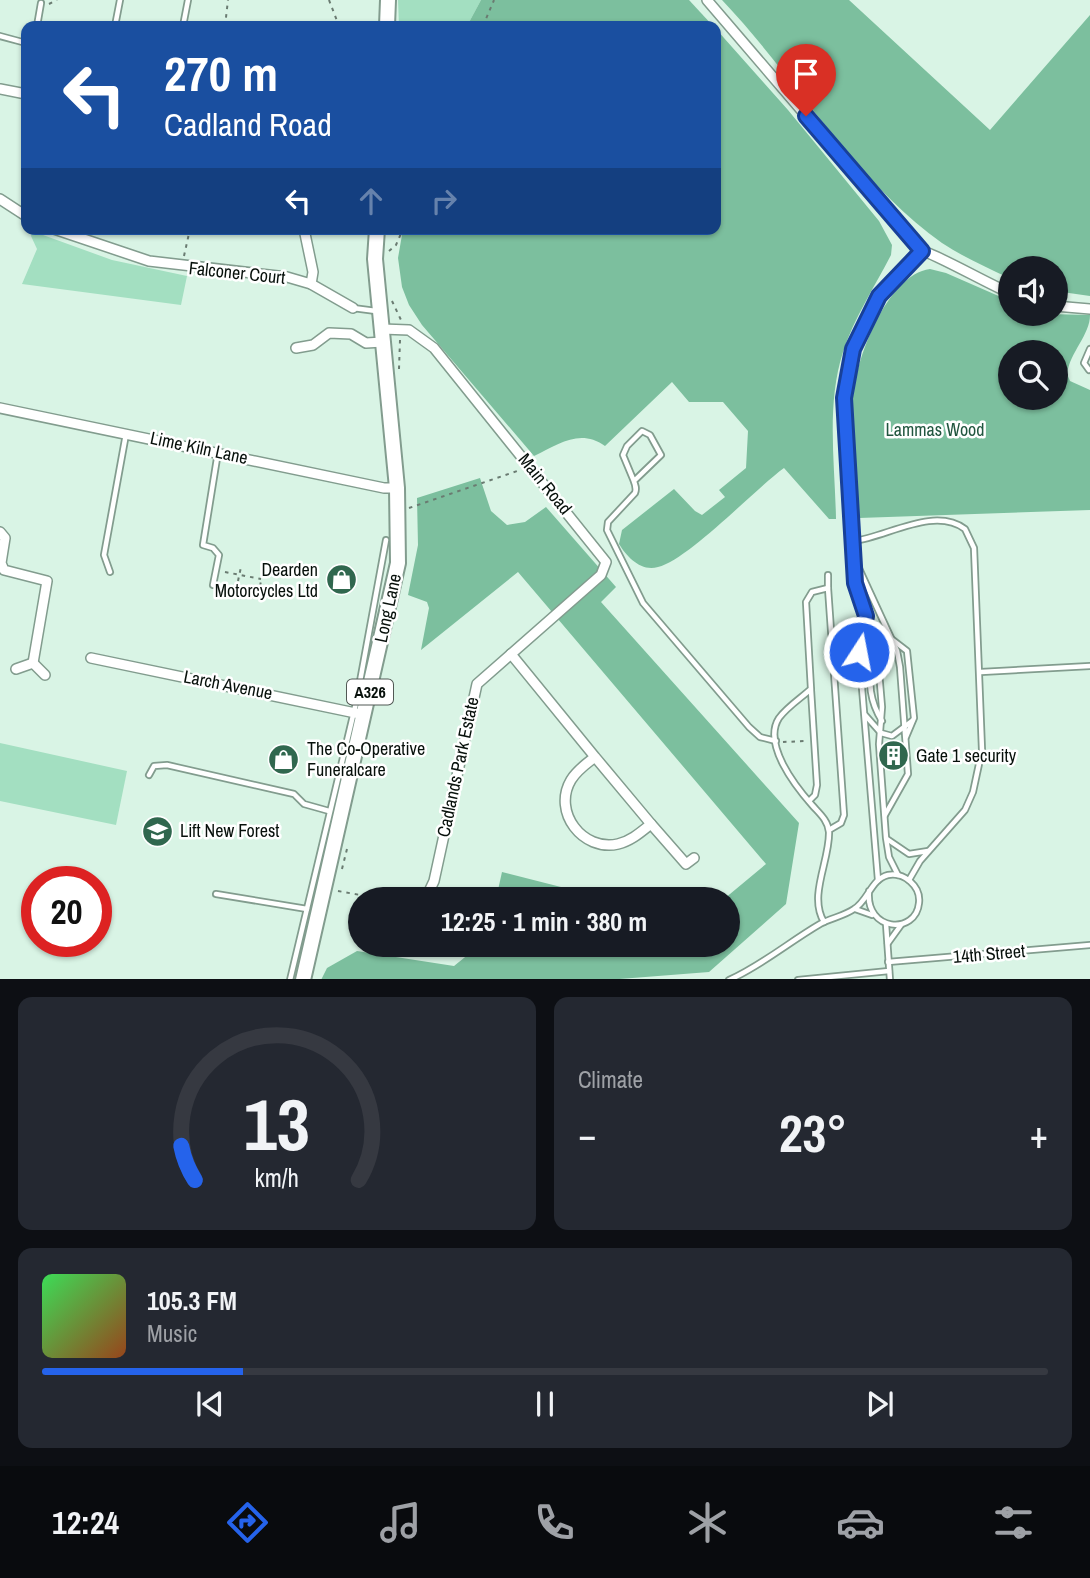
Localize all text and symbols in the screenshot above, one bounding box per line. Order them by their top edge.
text: 270 m [164,40,278,106]
pin [776,44,836,116]
icon: left [49,49,140,140]
icon: arrive [787,55,825,93]
text: Cadland Road [164,103,332,146]
icon: left [279,182,317,220]
icon: ahead [352,182,390,220]
icon: right [425,182,463,220]
street label: Falconer Court [188,255,287,290]
map controls [998,256,1068,410]
button: sound [998,256,1068,326]
button: search [998,340,1068,410]
park label: Lammas Wood [886,417,985,442]
street label: Lime Kiln Lane [148,425,250,470]
street label: Main Road [513,448,578,520]
place label: Dearden Motorcycles Ltd [215,557,318,603]
shop icon: Dearden Motorcycles Ltd [324,563,358,597]
street label: Long Lane [368,571,407,645]
position arrow [822,615,896,689]
street label: Larch Avenue [182,664,275,705]
road number: A326 [347,680,393,705]
street label: Cadlands Park Estate [430,694,485,839]
place label: The Co-Operative Funeralcare [307,736,425,782]
building icon: Gate 1 security [876,739,910,773]
shop icon: The Co-Operative Funeralcare [267,742,301,776]
place label: Gate 1 security [916,743,1017,768]
school or university icon: Lift New Forest [140,814,174,848]
place label: Lift New Forest [180,818,279,843]
speed limit sign: 20 [21,866,112,957]
text: 12:25 · 1 min · 380 m [441,904,647,939]
street label: 14th Street [952,938,1026,969]
text: Climate [578,1064,643,1095]
text: 13 [244,1075,310,1173]
text: 23° [779,1098,847,1168]
text: − [578,1109,596,1160]
text: + [1030,1109,1048,1160]
text: km/h [255,1160,299,1194]
text: 105.3 FM [147,1283,237,1318]
text: Music [147,1318,197,1349]
icon: previous [191,1385,229,1423]
icon: pause [526,1385,564,1423]
icon: next [861,1385,899,1423]
icon: directions [223,1498,272,1547]
icon: music [376,1498,425,1547]
icon: phone [530,1498,579,1547]
icon: climate [683,1498,732,1547]
icon: car [836,1498,885,1547]
icon: filters [989,1498,1038,1547]
text: 12:24 [52,1501,119,1544]

